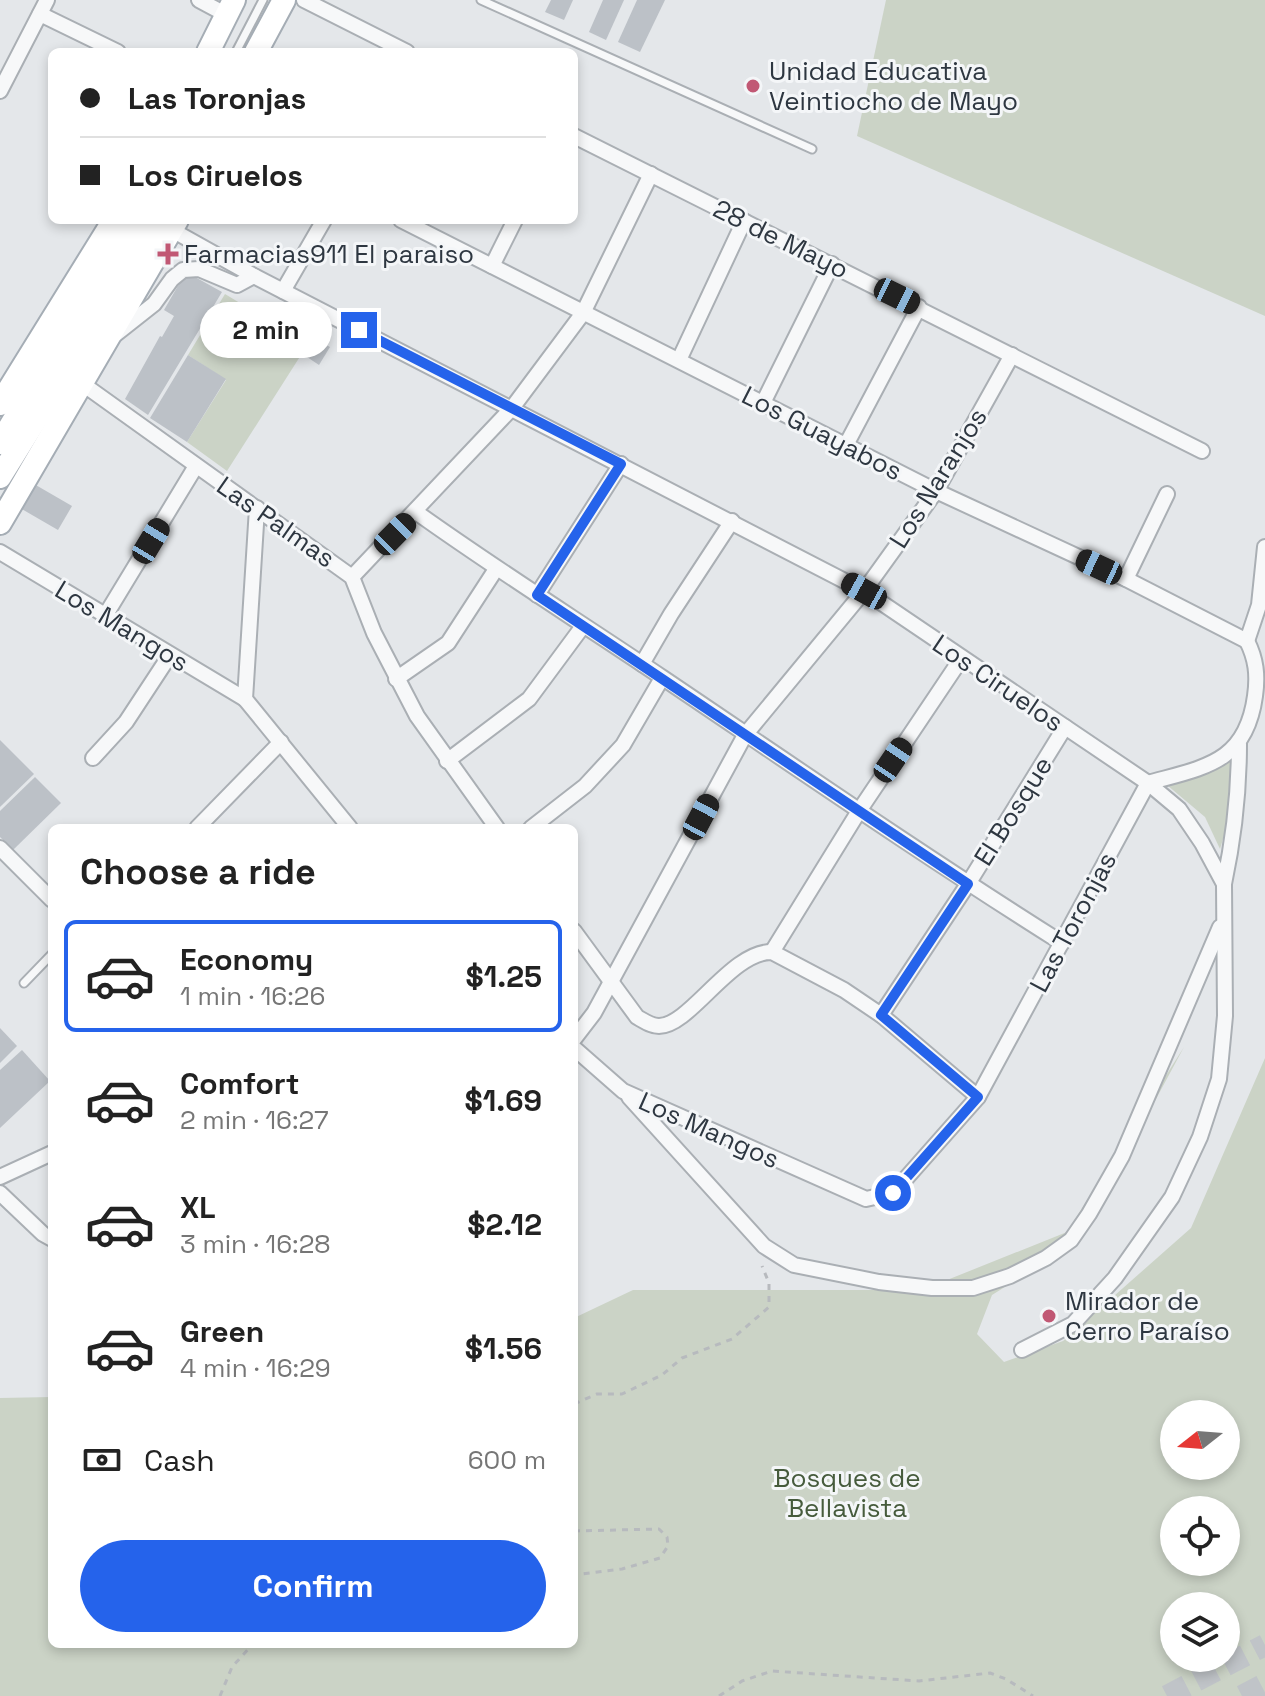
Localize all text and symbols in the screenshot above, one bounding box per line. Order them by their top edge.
place label: Unidad Educativa Veintiocho de Mayo [769,54,1018,118]
marker: Unidad Educativa Veintiocho de Mayo [744,77,762,95]
text: Las Toronjas [128,79,306,118]
text: Los Ciruelos [128,156,303,195]
street label: 28 de Mayo [708,192,854,286]
place label: Farmacias911 El paraiso [184,237,474,271]
marker: Farmacias911 El paraiso [159,245,177,263]
car [870,275,924,317]
callout: 2 min [199,302,331,358]
route end [341,312,377,348]
text: 2 min [232,313,300,347]
street label: Los Guayabos [736,378,908,488]
street label: Los Naranjos [881,401,995,555]
street label: Las Palmas [210,469,342,575]
car [370,509,420,559]
car [128,514,174,568]
car [1072,546,1126,588]
car [837,569,891,613]
street label: Los Mangos [49,573,195,679]
street label: Los Ciruelos [926,627,1070,739]
car [870,733,916,787]
street label: El Bosque [966,750,1060,872]
car [679,790,723,844]
street label: Las Toronjas [1022,846,1124,998]
text: Choose a ride [80,849,316,895]
icon: car [84,940,156,1012]
text: Economy [180,940,313,979]
text: $1.25 [466,957,542,996]
text: 1 min · 16:26 [180,979,325,1013]
icon: car [84,1064,156,1136]
text: Comfort [180,1064,299,1103]
text: $1.69 [465,1081,542,1120]
street label: Los Mangos [633,1084,785,1176]
text: 2 min · 16:27 [180,1103,329,1137]
route start [875,1175,911,1211]
icon: car [84,1188,156,1260]
text: XL [180,1188,216,1227]
text: $2.12 [467,1205,542,1244]
text: 3 min · 16:28 [180,1227,331,1261]
place label: Mirador de Cerro Paraíso [1065,1284,1230,1348]
marker: Mirador de Cerro Paraíso [1040,1307,1058,1325]
icon: car [84,1312,156,1384]
text: Green [180,1312,264,1351]
text: $1.56 [465,1329,542,1368]
text: 4 min · 16:29 [180,1351,331,1385]
north arrow [1160,1400,1240,1480]
map controls [1160,1400,1240,1672]
icon: cash [80,1438,124,1482]
text: Cash [144,1441,215,1480]
text: 600 m [468,1443,546,1477]
park label: Bosques de Bellavista [773,1461,921,1525]
button: locate [1160,1496,1240,1576]
button: Confirm [80,1540,546,1632]
button: layers [1160,1592,1240,1672]

